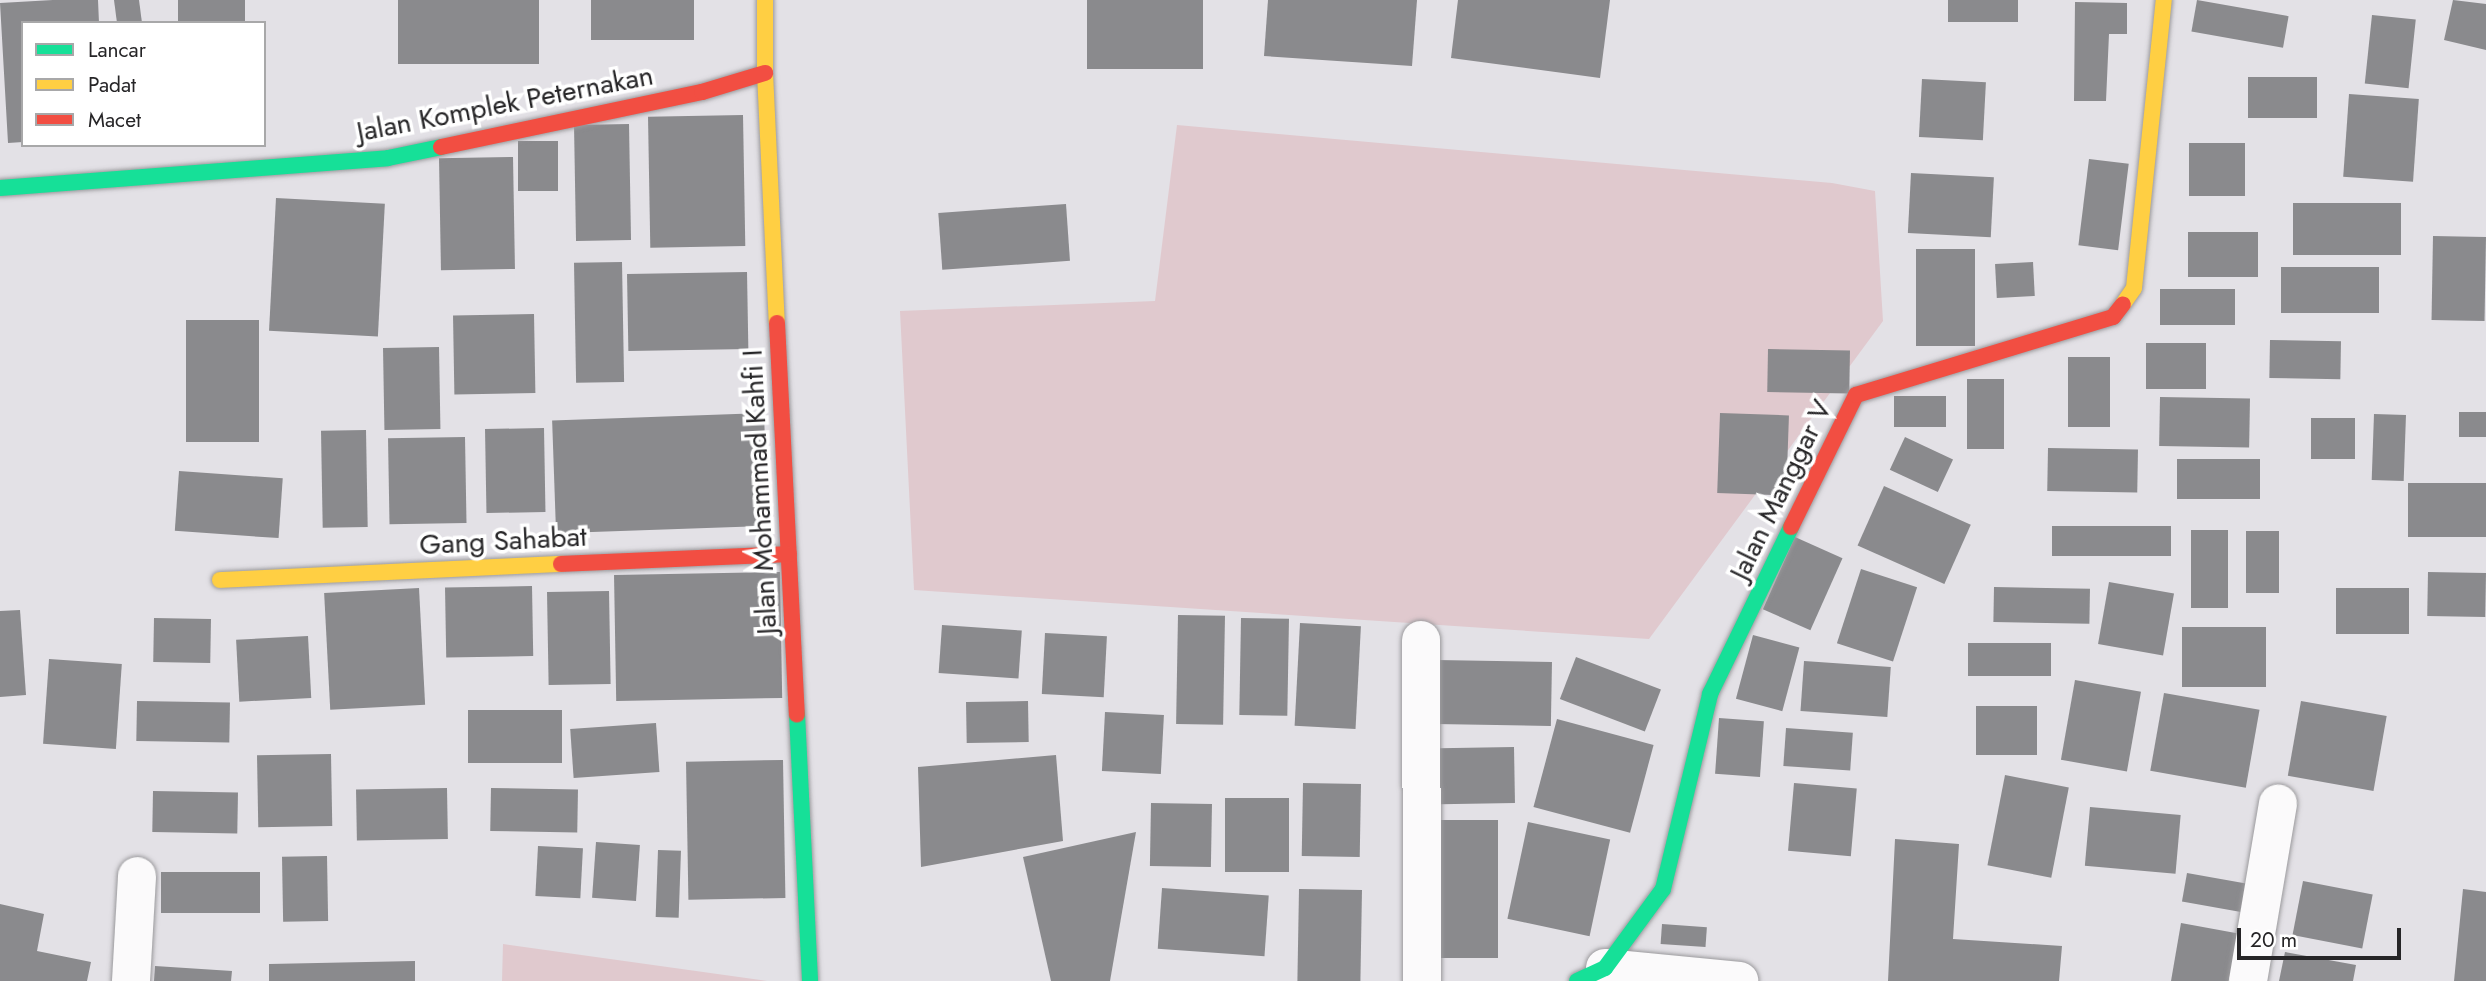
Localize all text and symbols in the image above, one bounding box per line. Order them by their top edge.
legend [21,21,266,147]
text: Lancar [88,35,146,65]
street label: Jalan Komplek Peternakan [354,59,656,149]
text: Padat [88,70,136,100]
text: Macet [88,105,141,135]
street label: Jalan Mohammad Kahfi I [736,349,784,635]
street label: Jalan Manggar V [1723,395,1839,585]
street label: Gang Sahabat [419,520,587,562]
scale bar [2241,914,2406,958]
text: 20 m [2250,925,2297,955]

